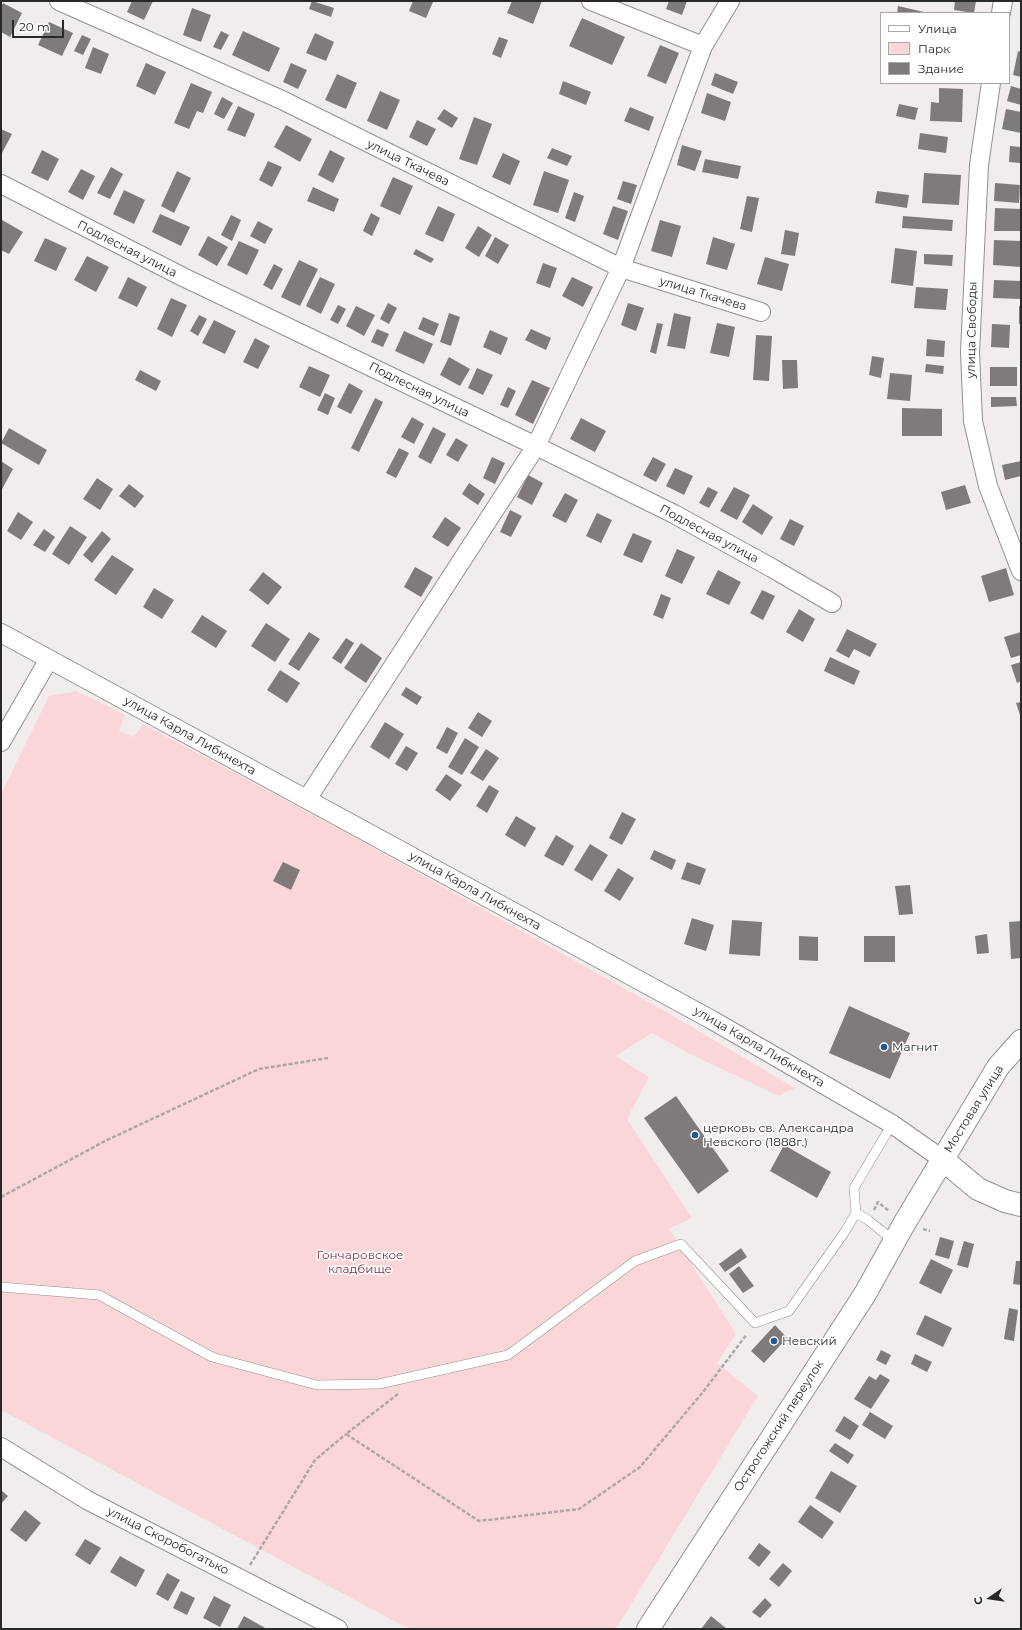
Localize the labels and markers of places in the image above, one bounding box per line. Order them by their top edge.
place label: Магнит [892,1040,938,1054]
marker: Магнит [879,1042,889,1052]
place label: церковь св. Александра Невского (1888г.) [703,1121,854,1149]
marker: церковь св. Александра Невского (1888г.) [690,1130,700,1140]
place label: Невский [782,1334,837,1348]
marker: Невский [769,1336,779,1346]

